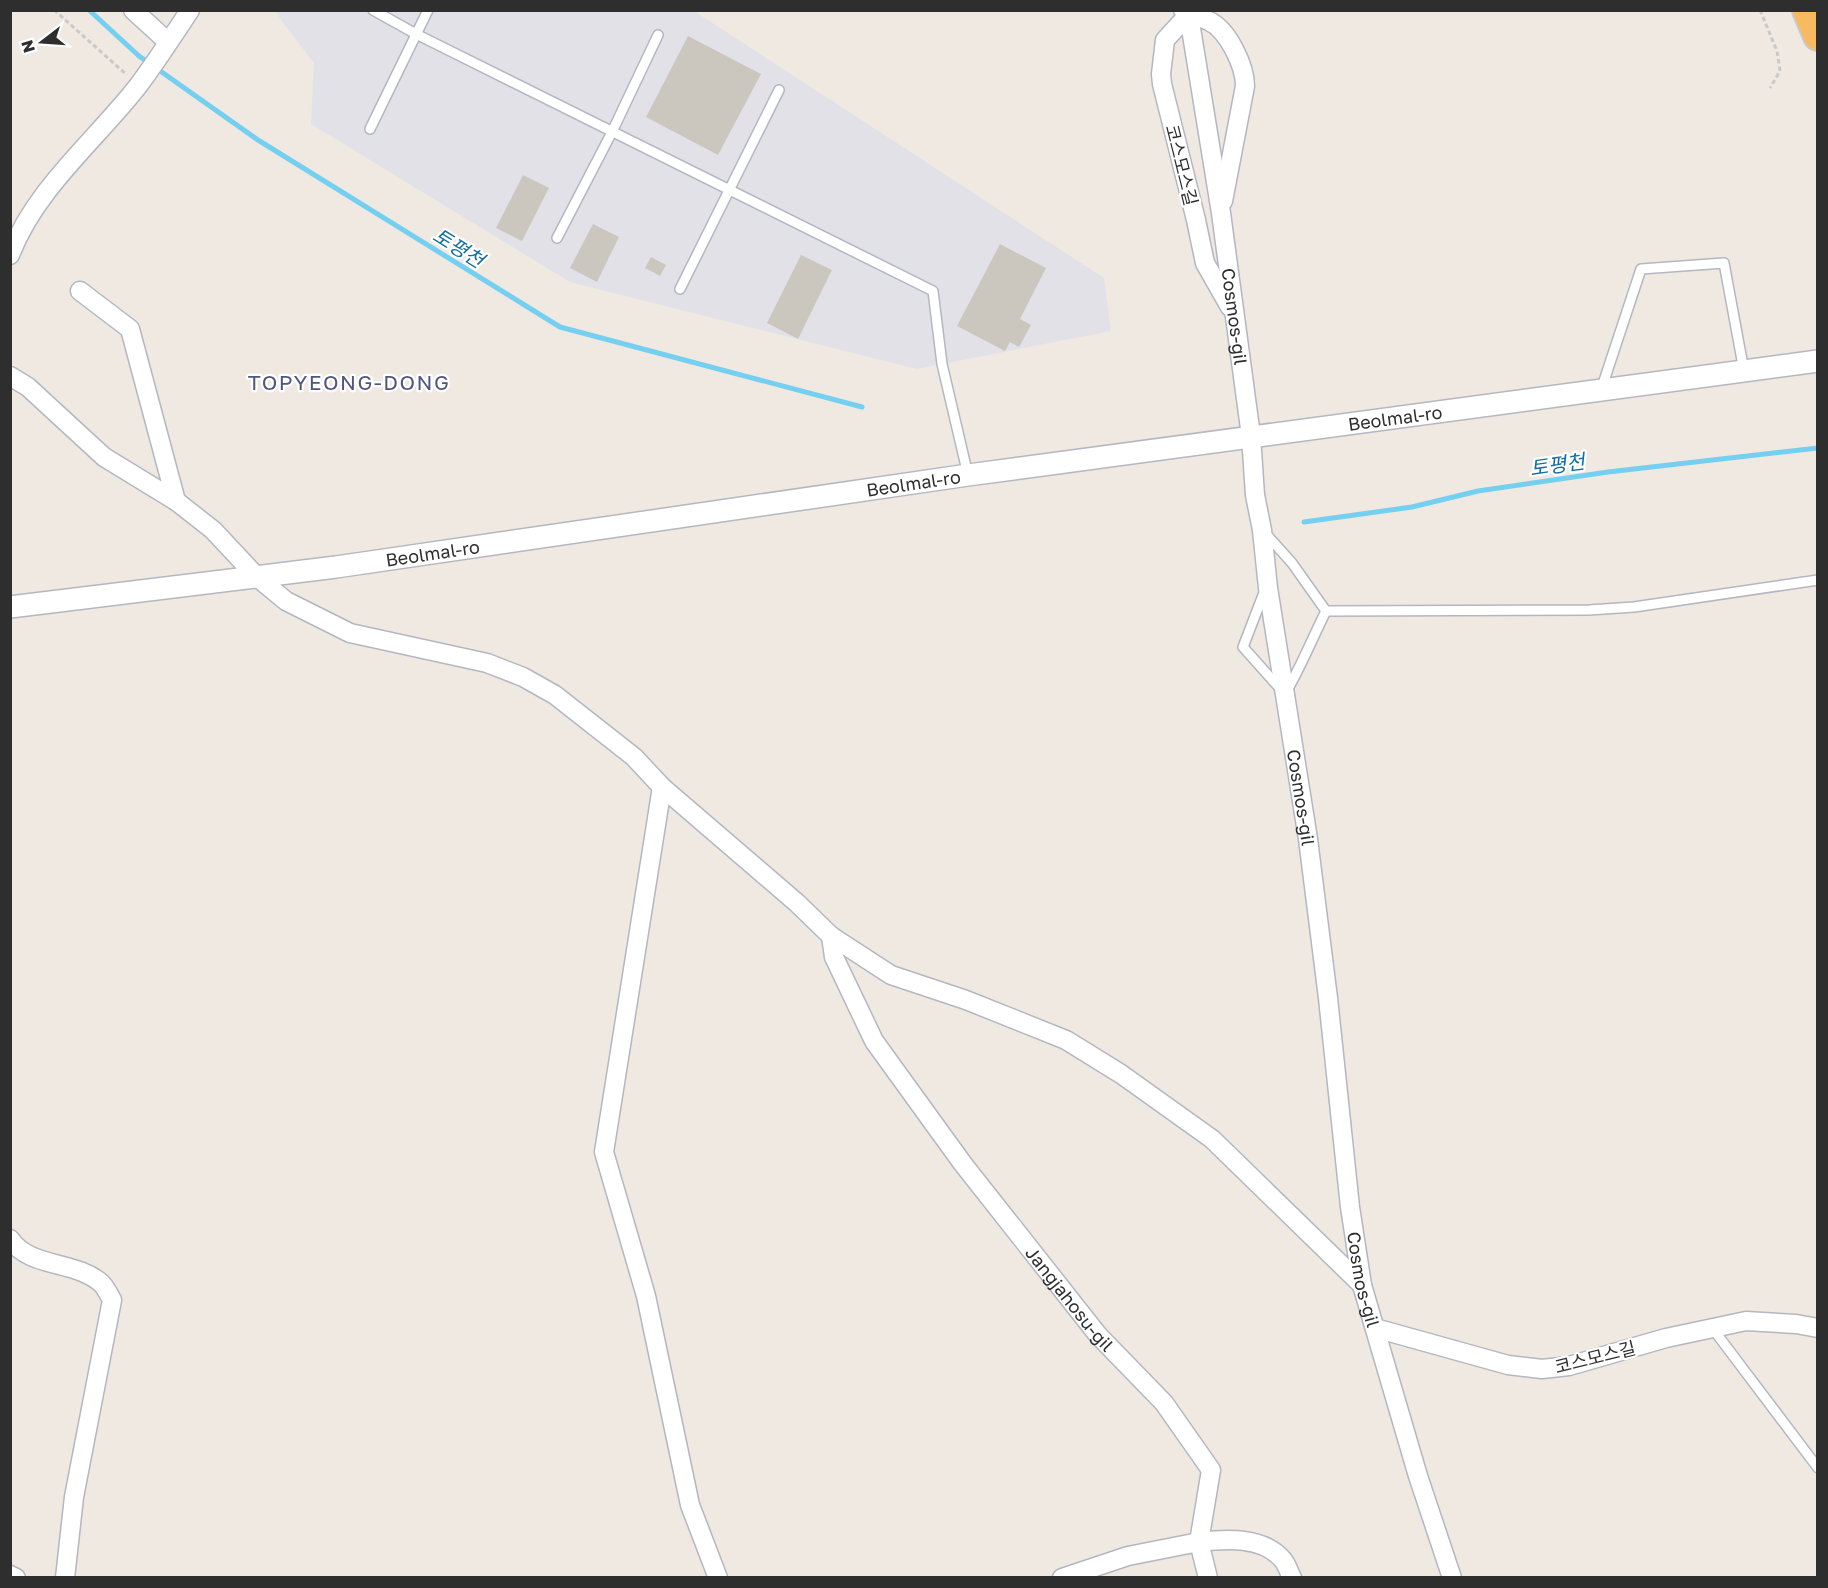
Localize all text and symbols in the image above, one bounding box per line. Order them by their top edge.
north arrow [12,12,72,72]
text: N [16,38,39,55]
street label: 코스모스길 [1161,122,1203,208]
water label: 토평천 [429,222,491,273]
street label: Cosmos-gil [1218,267,1252,366]
district label: TOPYEONG-DONG [248,369,450,395]
street label: Beolmal-ro [1347,401,1443,435]
water label: 토평천 [1528,448,1589,480]
street label: Beolmal-ro [865,465,962,501]
street label: Beolmal-ro [384,535,481,571]
street label: Cosmos-gil [1283,748,1320,847]
street label: Cosmos-gil [1343,1230,1385,1330]
street label: Jangjahosu-gil [1021,1242,1119,1356]
street label: 코스모스길 [1552,1336,1638,1378]

